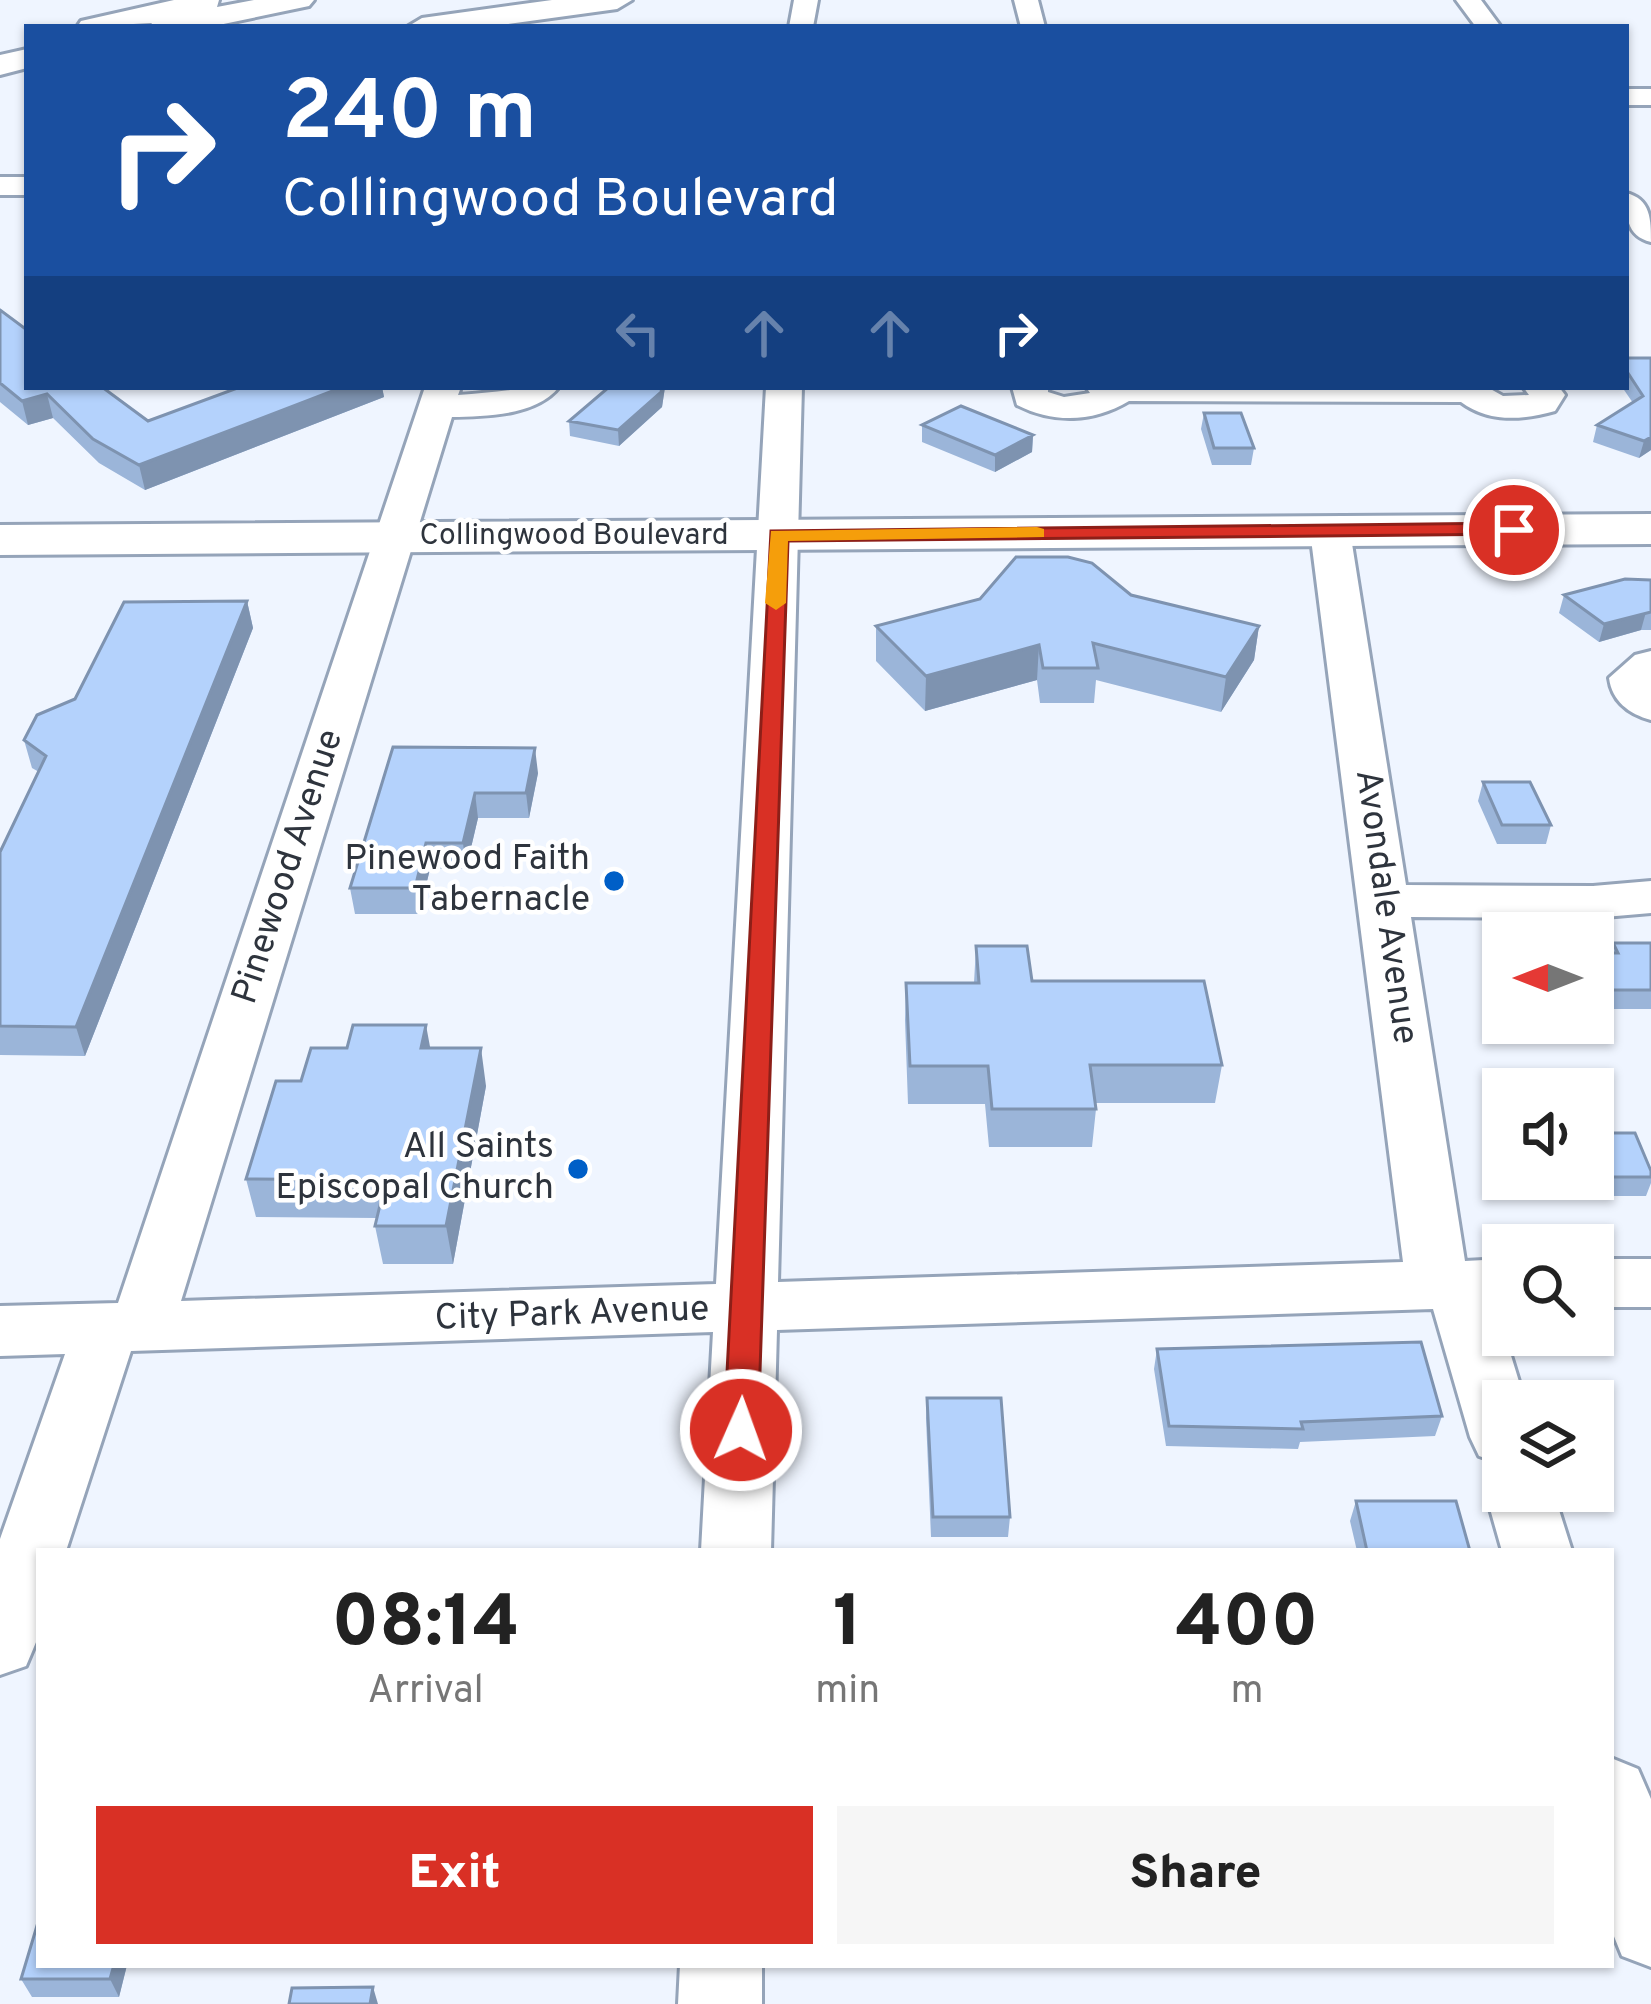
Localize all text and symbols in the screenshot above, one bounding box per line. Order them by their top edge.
text: 240 m [282,63,537,169]
icon: right [84,72,240,228]
text: Collingwood Boulevard [282,167,838,236]
icon: left [605,300,671,366]
icon: ahead [731,300,797,366]
icon: ahead [857,300,923,366]
icon: right [983,300,1049,366]
pin [1463,479,1565,581]
icon: arrive [1481,497,1547,563]
street label: Collingwood Boulevard [419,518,729,555]
street label: Pinewood Avenue [223,724,355,1010]
street label: Avondale Avenue [1343,767,1427,1047]
place label: Pinewood Faith Tabernacle [344,837,590,924]
marker: Pinewood Faith Tabernacle [601,868,627,894]
north arrow [1482,912,1614,1044]
map controls [1482,912,1614,1512]
button: sound [1482,1068,1614,1200]
place label: All Saints Episcopal Church [275,1125,554,1212]
marker: All Saints Episcopal Church [565,1156,591,1182]
button: search [1482,1224,1614,1356]
street label: City Park Avenue [434,1287,710,1343]
position arrow [678,1367,804,1493]
button: layers [1482,1380,1614,1512]
text: 08:14 [332,1580,520,1672]
text: 1 [833,1580,862,1672]
text: 400 [1176,1580,1318,1672]
text: Arrival [367,1668,484,1717]
text: min [815,1668,880,1717]
text: m [1231,1668,1264,1717]
button: Exit [96,1806,813,1944]
button: Share [837,1806,1554,1944]

